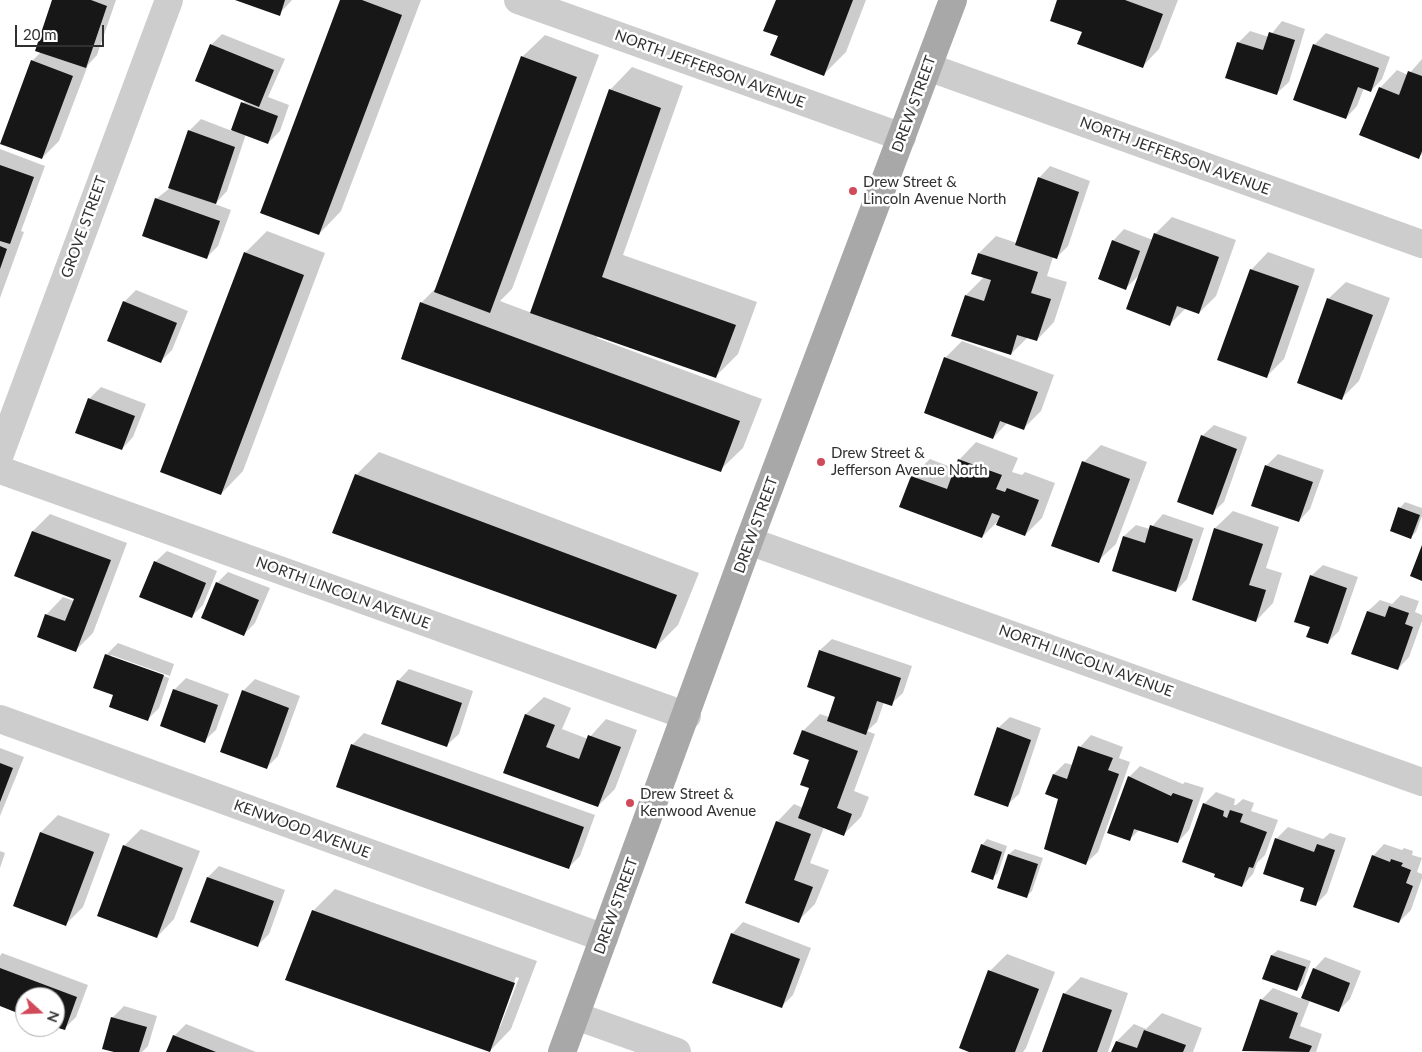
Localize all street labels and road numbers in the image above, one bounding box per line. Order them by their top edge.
street label: NORTH JEFFERSON AVENUE [612,26,808,112]
street label: DREW STREET [888,53,940,155]
street label: NORTH JEFFERSON AVENUE [1077,113,1273,199]
street label: GROVE STREET [57,174,111,280]
street label: DREW STREET [730,474,782,576]
street label: NORTH LINCOLN AVENUE [253,553,433,633]
street label: NORTH LINCOLN AVENUE [996,621,1176,701]
street label: KENWOOD AVENUE [231,796,373,862]
street label: DREW STREET [590,855,642,957]

